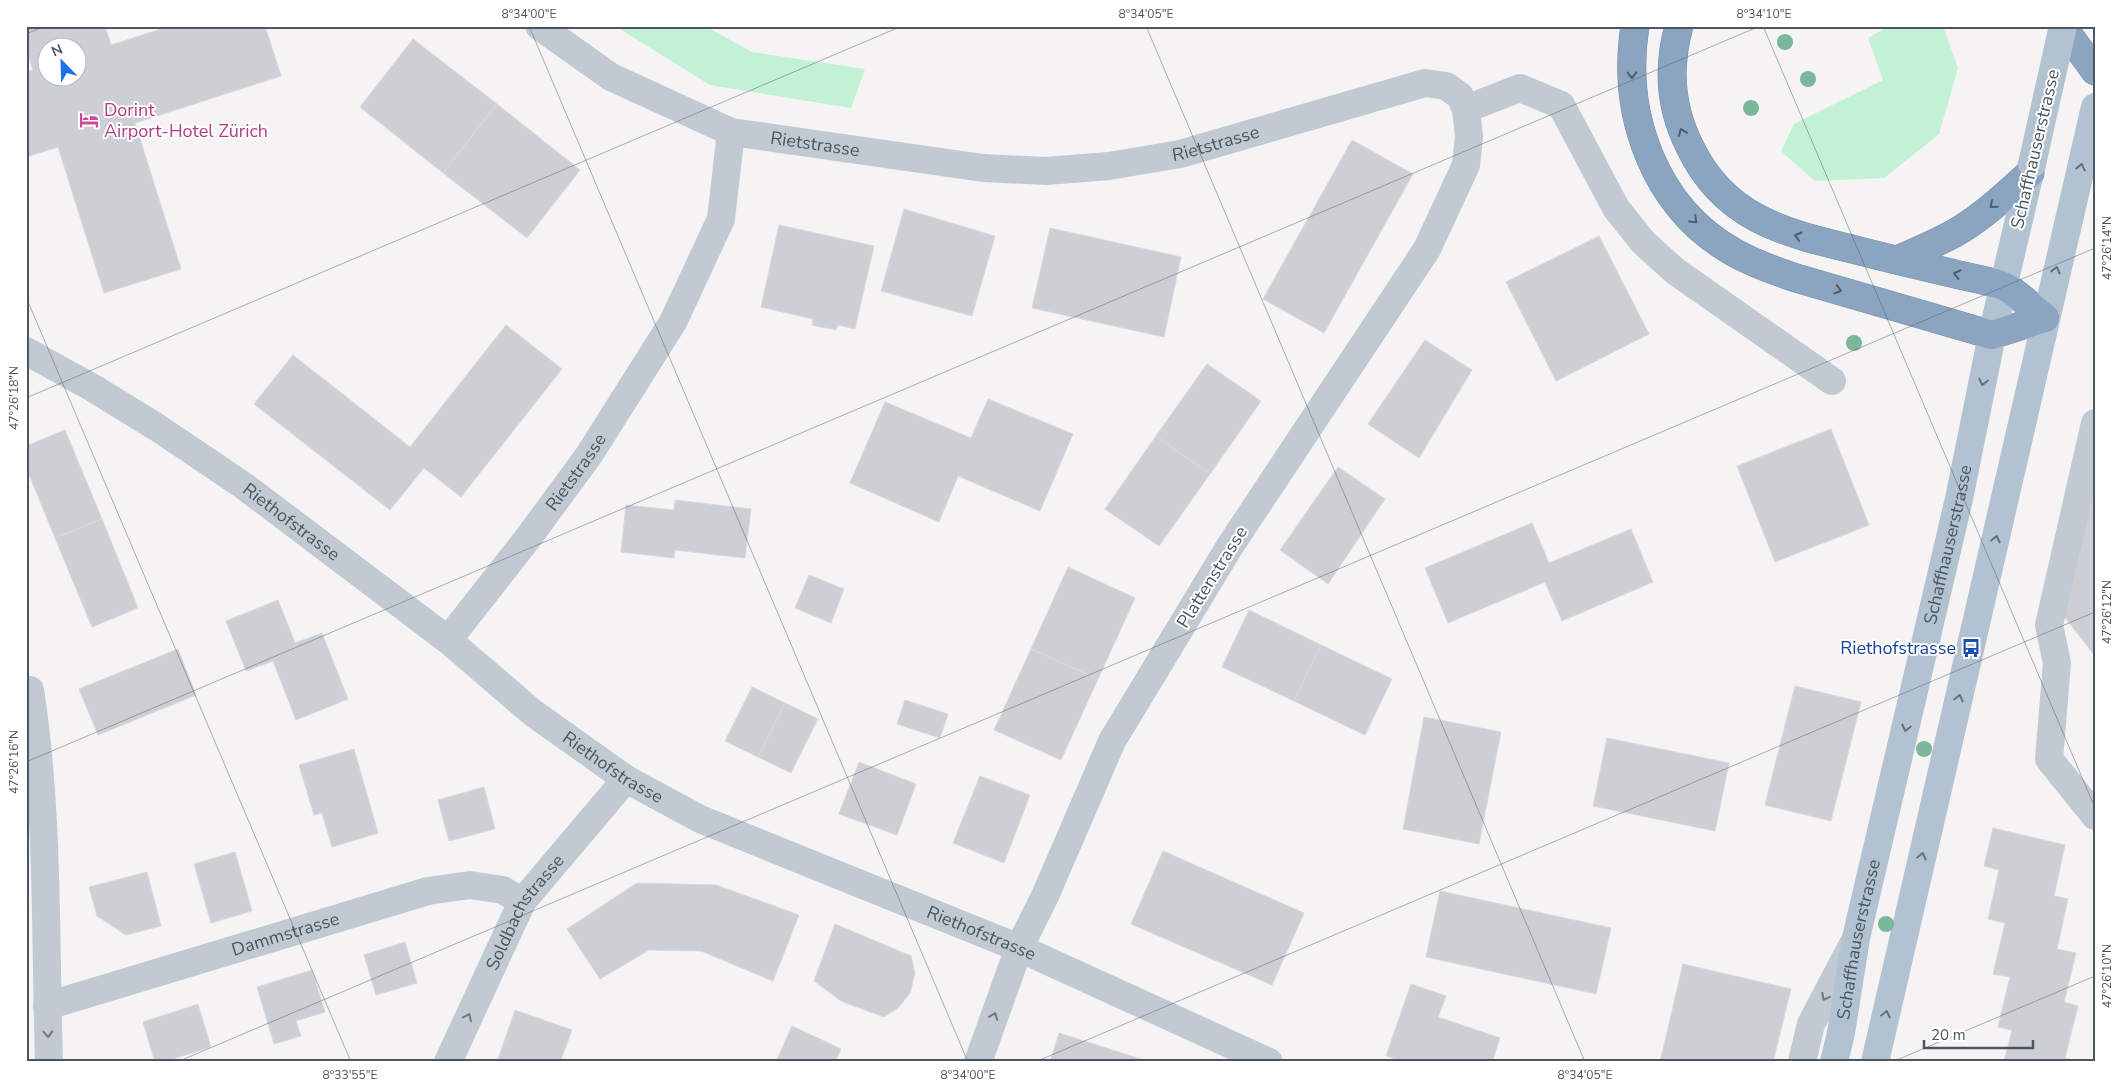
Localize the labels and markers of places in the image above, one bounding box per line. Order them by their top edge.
place label: Dorint Airport-Hotel Zürich [104,98,268,143]
hotel icon: Dorint Airport-Hotel Zürich [78,109,100,131]
place label: Riethofstrasse [1840,636,1956,660]
bus stop icon: Riethofstrasse [1960,637,1982,659]

